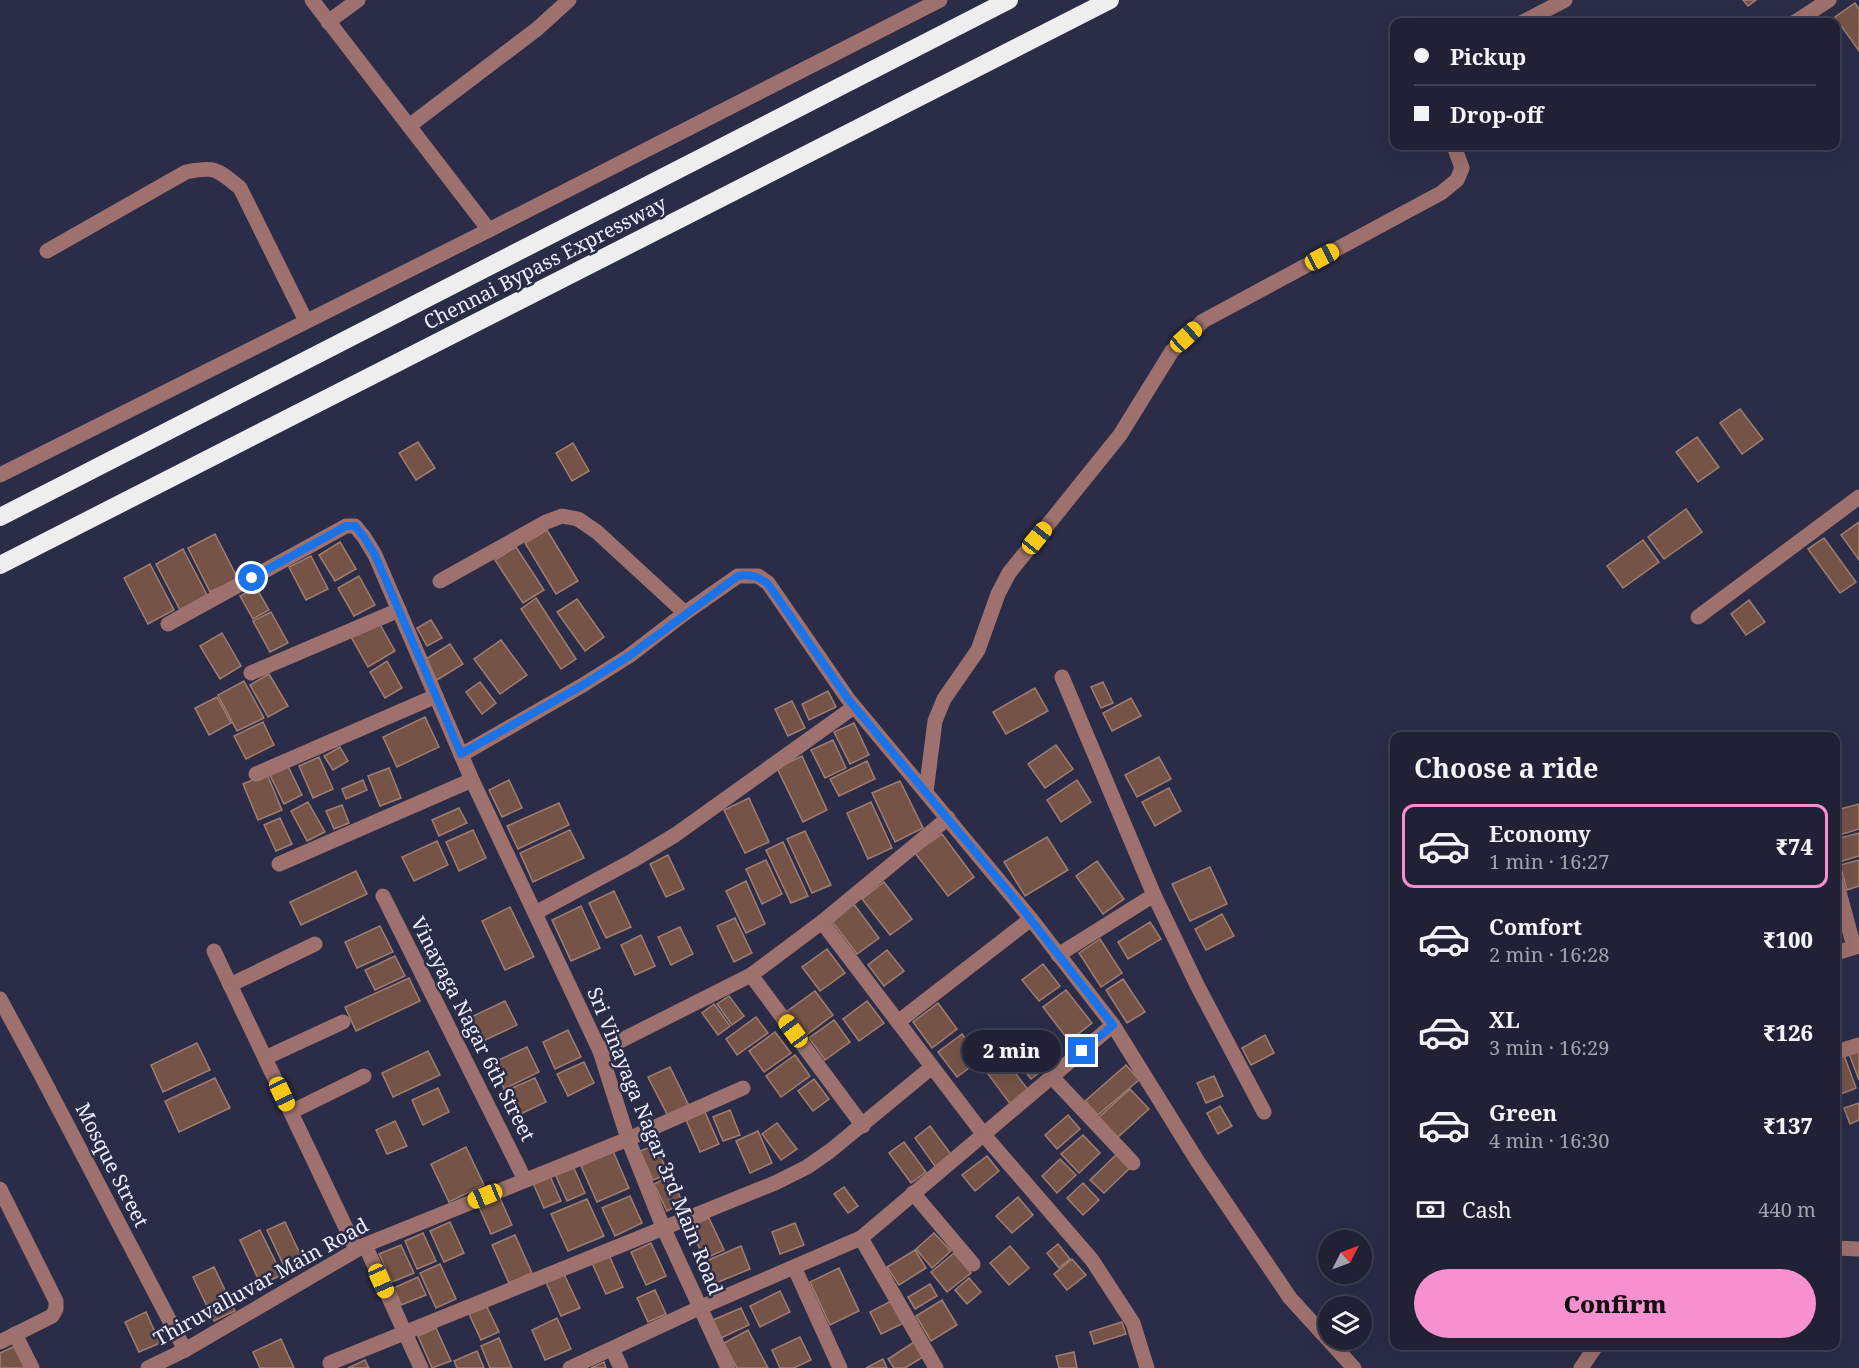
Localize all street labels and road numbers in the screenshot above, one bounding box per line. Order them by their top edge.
street label: Chennai Bypass Expressway [419,189,671,336]
street label: Vinayaga Nagar 6th Street [405,912,542,1146]
street label: Sri Vinayaga Nagar 3rd Main Road [581,983,730,1299]
street label: Mosque Street [70,1098,155,1231]
street label: Thiruvalluvar Main Road [149,1211,373,1352]

